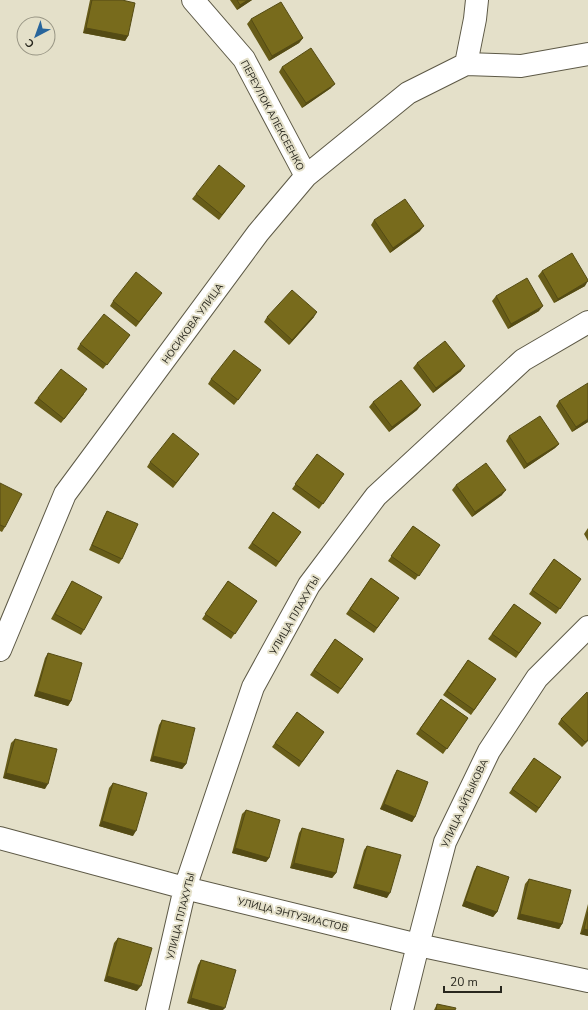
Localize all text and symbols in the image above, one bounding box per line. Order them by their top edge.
north arrow [16,16,56,56]
text: С [22,35,38,51]
street label: ПЕРЕУЛОК АЛЕКСЕЕНКО [237,58,307,173]
street label: НОСИКОВА УЛИЦА [159,280,227,367]
street label: УЛИЦА ПЛАХУТЫ [266,574,323,658]
street label: УЛИЦА АЙТЫКОВА [438,756,492,851]
street label: УЛИЦА ПЛАХУТЫ [163,872,198,962]
street label: УЛИЦА ЭНТУЗИАСТОВ [235,894,350,936]
scale bar [444,968,501,994]
text: 20 m [450,974,478,990]

